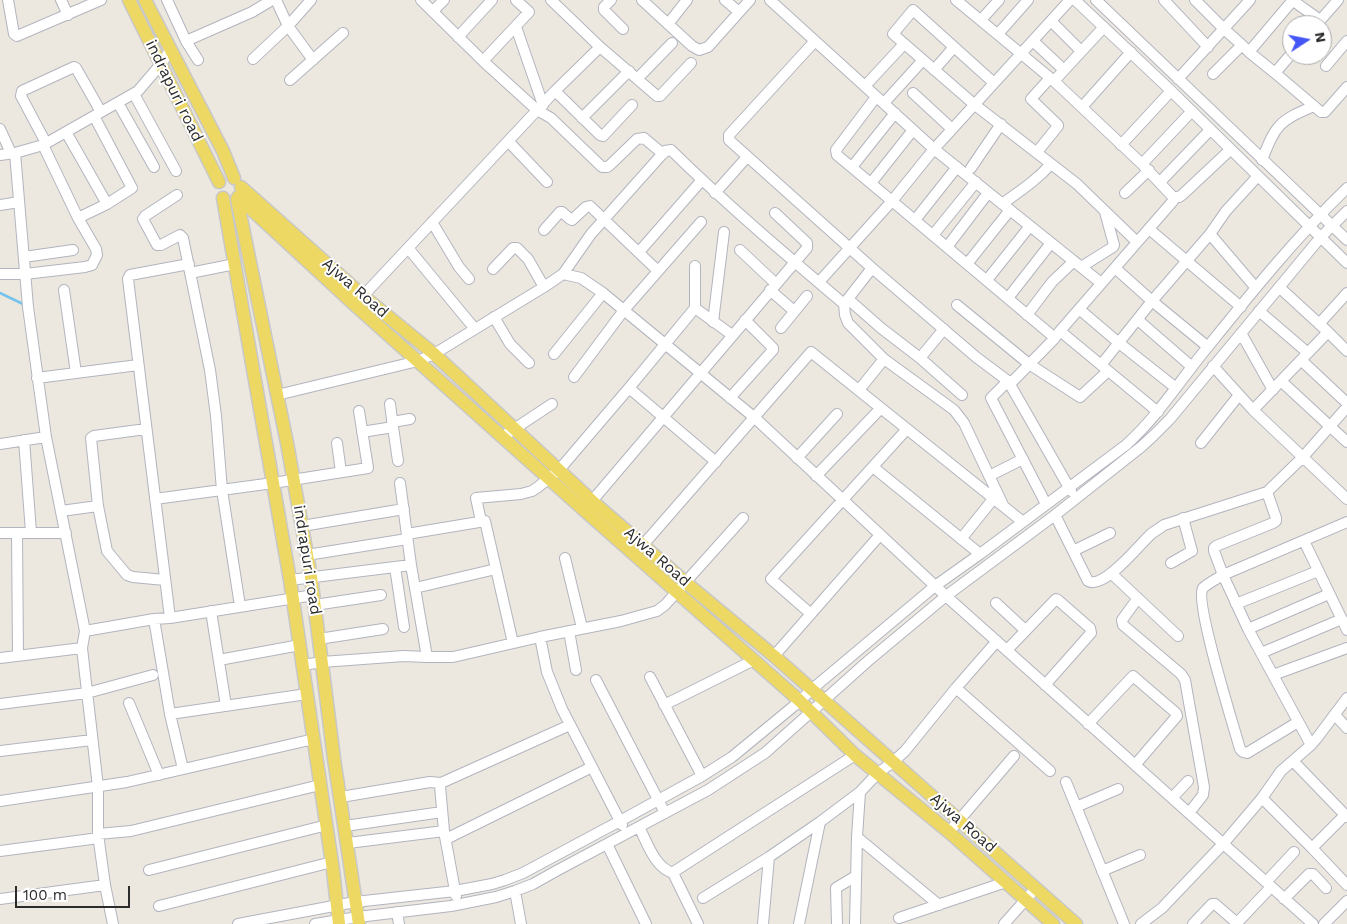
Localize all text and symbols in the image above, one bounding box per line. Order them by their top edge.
north arrow [1282,15,1332,65]
text: N [1312,31,1330,44]
street label: indrapuri road [141,37,207,145]
street label: Ajwa Road [318,254,392,322]
street label: indrapuri road [289,504,325,616]
street label: Ajwa Road [620,523,694,591]
street label: Ajwa Road [926,789,1000,857]
scale bar [18,876,132,908]
text: 100 m [23,886,67,904]

